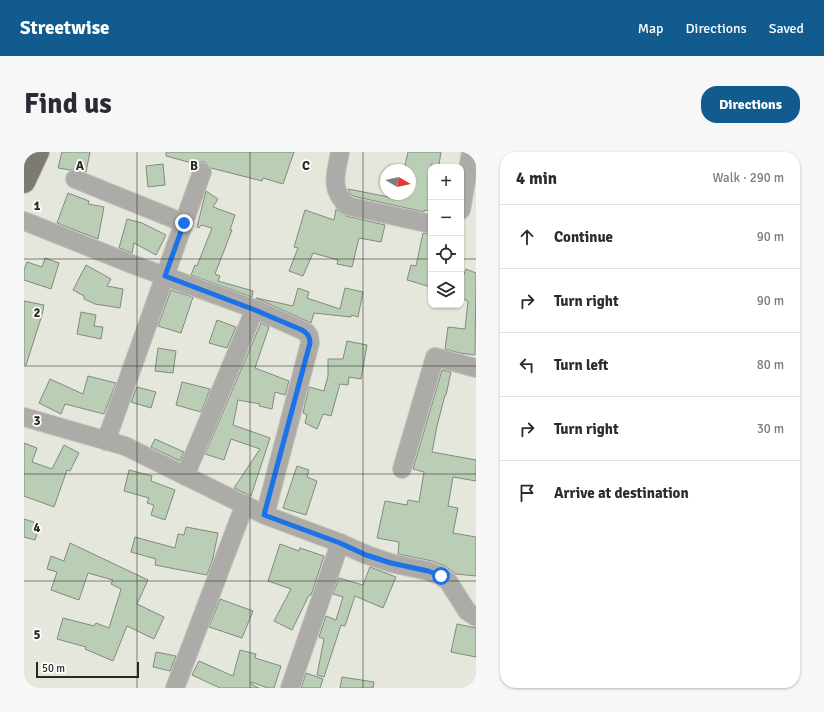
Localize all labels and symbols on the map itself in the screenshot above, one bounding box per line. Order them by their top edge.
text: A [76,158,85,174]
text: B [190,158,198,174]
text: C [302,158,310,174]
north arrow [380,164,416,200]
text: 1 [33,198,41,214]
route end [175,214,193,232]
text: 2 [33,305,41,321]
text: 3 [33,413,41,429]
text: 4 [33,520,41,536]
route start [432,567,450,585]
text: 5 [33,627,41,643]
scale bar [36,660,139,679]

